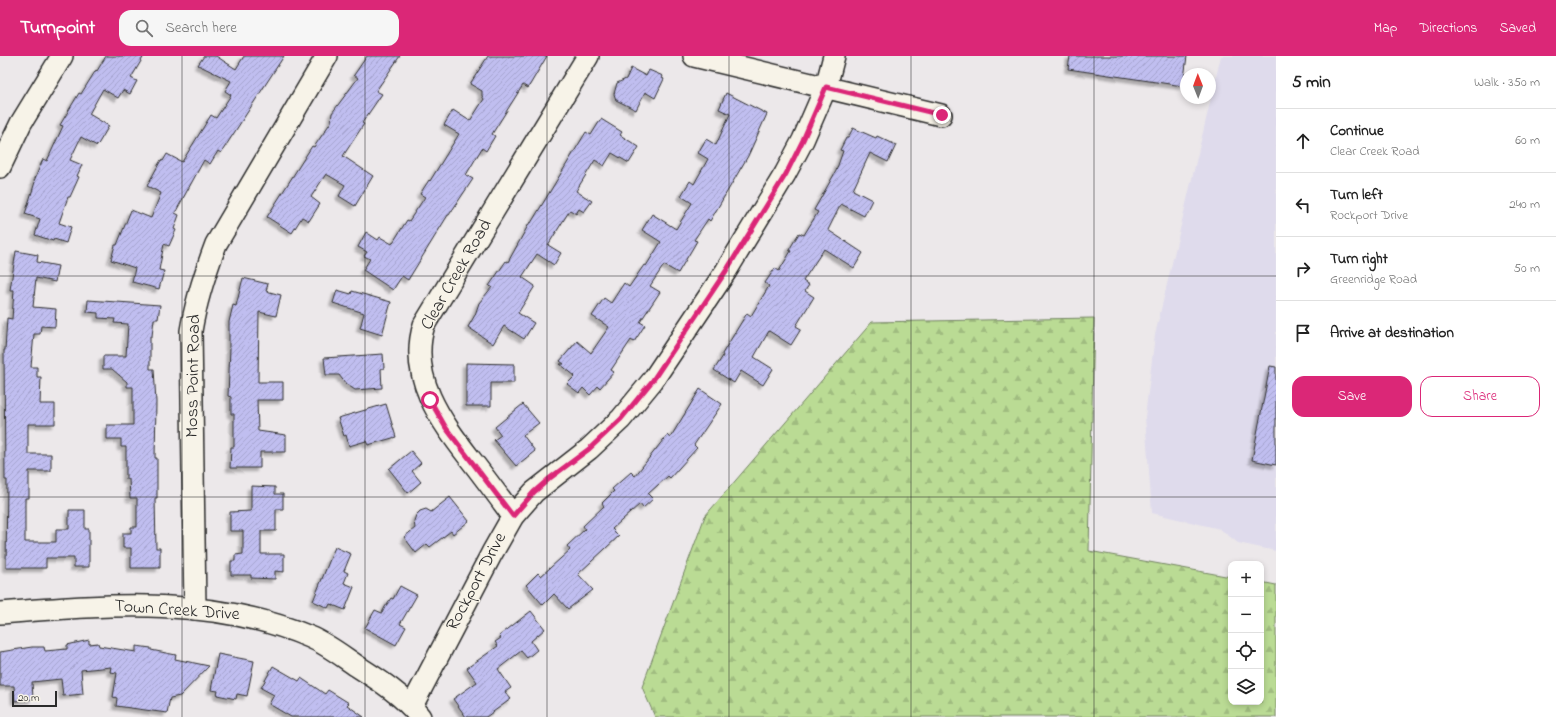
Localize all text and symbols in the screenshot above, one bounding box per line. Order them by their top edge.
search box [119,10,399,46]
text: Turnpoint [20,15,95,42]
icon: search [133,17,155,39]
text: Search here [165,17,237,39]
text: Map [1374,18,1397,39]
text: Directions [1419,18,1477,39]
text: Saved [1499,18,1536,39]
north arrow [1180,68,1216,104]
text: 5 min [1292,70,1331,95]
text: Walk · 350 m [1474,73,1540,92]
route end [933,106,951,124]
text: Continue [1330,120,1384,142]
icon: ahead [1292,130,1314,152]
text: 60 m [1515,131,1540,150]
text: Clear Creek Road [1330,142,1419,161]
text: Turn left [1330,184,1383,206]
icon: left [1292,194,1314,216]
text: 240 m [1509,195,1540,214]
text: Rockport Drive [1330,206,1408,225]
street label: Clear Creek Road [415,215,499,335]
text: Turn right [1330,248,1388,270]
icon: right [1292,258,1314,280]
text: 50 m [1514,259,1540,278]
text: Greenridge Road [1330,270,1417,289]
street label: Moss Point Road [180,314,208,438]
icon: arrive [1292,322,1314,344]
text: Arrive at destination [1330,322,1454,344]
button: Save [1292,376,1412,417]
button: Share [1420,376,1540,417]
route start [421,391,439,409]
street label: Rockport Drive [440,527,514,636]
map controls [1228,561,1264,705]
button: + [1228,561,1264,597]
street label: Town Creek Drive [113,594,242,628]
button: − [1228,597,1264,633]
button: locate [1228,633,1264,669]
button: layers [1228,669,1264,705]
scale bar [12,689,57,708]
text: 20 m [18,690,40,706]

